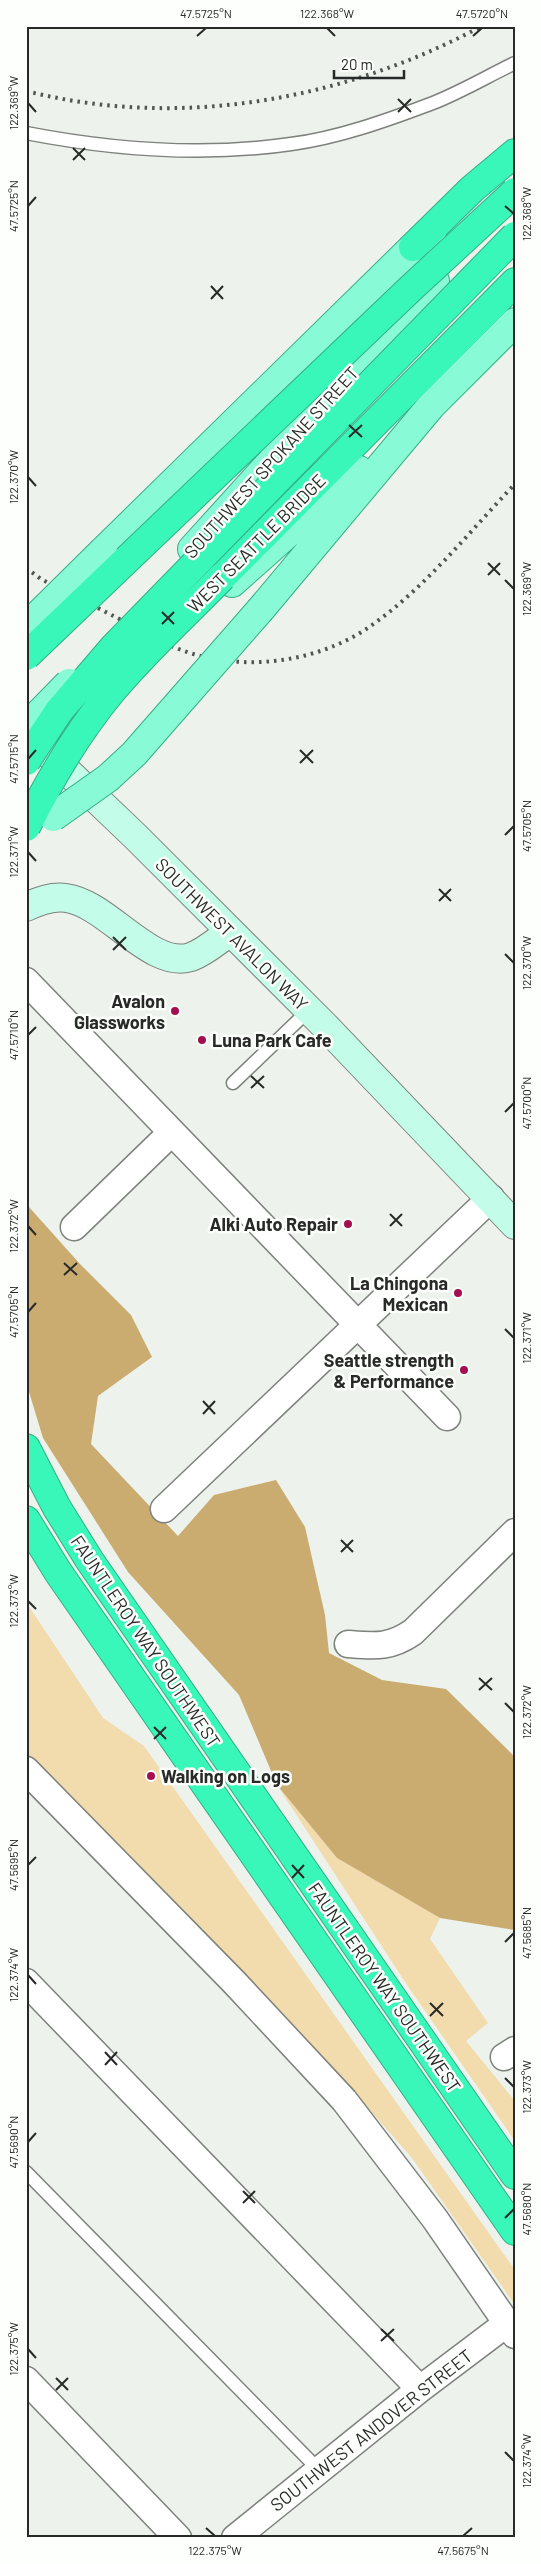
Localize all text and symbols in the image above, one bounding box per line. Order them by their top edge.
text: 47.5725°N [180,6,232,20]
text: 122.368°W [300,6,355,20]
text: 47.5720°N [456,6,508,20]
scale bar [334,48,404,80]
text: 20 m [341,55,373,73]
text: 122.369°W [6,75,20,130]
text: 47.5725°N [6,180,20,232]
text: 122.368°W [519,186,533,241]
street label: SOUTHWEST SPOKANE STREET [179,362,363,562]
text: 122.370°W [6,449,20,504]
street label: WEST SEATTLE BRIDGE [182,469,330,617]
text: 122.369°W [519,561,533,616]
text: 47.5715°N [6,734,20,784]
text: 47.5705°N [519,800,533,852]
text: 122.371°W [6,826,20,878]
street label: SOUTHWEST AVALON WAY [151,853,313,1015]
text: 122.370°W [519,935,533,990]
place label: Avalon Glassworks [74,990,165,1033]
marker: Avalon Glassworks [169,1005,181,1017]
text: 47.5710°N [6,1010,20,1060]
place label: Luna Park Cafe [212,1029,332,1051]
marker: Luna Park Cafe [196,1034,208,1046]
text: 47.5700°N [519,1077,533,1129]
text: 122.372°W [6,1199,20,1253]
place label: Alki Auto Repair [210,1213,338,1235]
marker: Alki Auto Repair [342,1218,354,1230]
place label: La Chingona Mexican [350,1272,448,1315]
text: 47.5705°N [6,1286,20,1338]
marker: La Chingona Mexican [452,1287,464,1299]
text: 122.371°W [519,1312,533,1364]
place label: Seattle strength & Performance [324,1349,454,1392]
marker: Seattle strength & Performance [458,1364,470,1376]
street label: FAUNTLEROY WAY SOUTHWEST [67,1531,225,1751]
text: 122.373°W [6,1574,20,1628]
text: 122.372°W [519,1685,533,1739]
place label: Walking on Logs [161,1765,290,1787]
marker: Walking on Logs [145,1770,157,1782]
text: 47.5695°N [6,1839,20,1891]
street label: FAUNTLEROY WAY SOUTHWEST [304,1878,466,2096]
text: 47.5685°N [519,1907,533,1959]
text: 122.374°W [6,1948,20,2002]
text: 122.373°W [519,2060,533,2114]
text: 47.5690°N [6,2116,20,2168]
text: 47.5680°N [519,2183,533,2235]
text: 122.375°W [6,2322,20,2376]
street label: SOUTHWEST ANDOVER STREET [266,2344,476,2516]
text: 122.374°W [519,2434,533,2488]
text: 122.375°W [188,2543,242,2557]
text: 47.5675°N [437,2543,489,2557]

